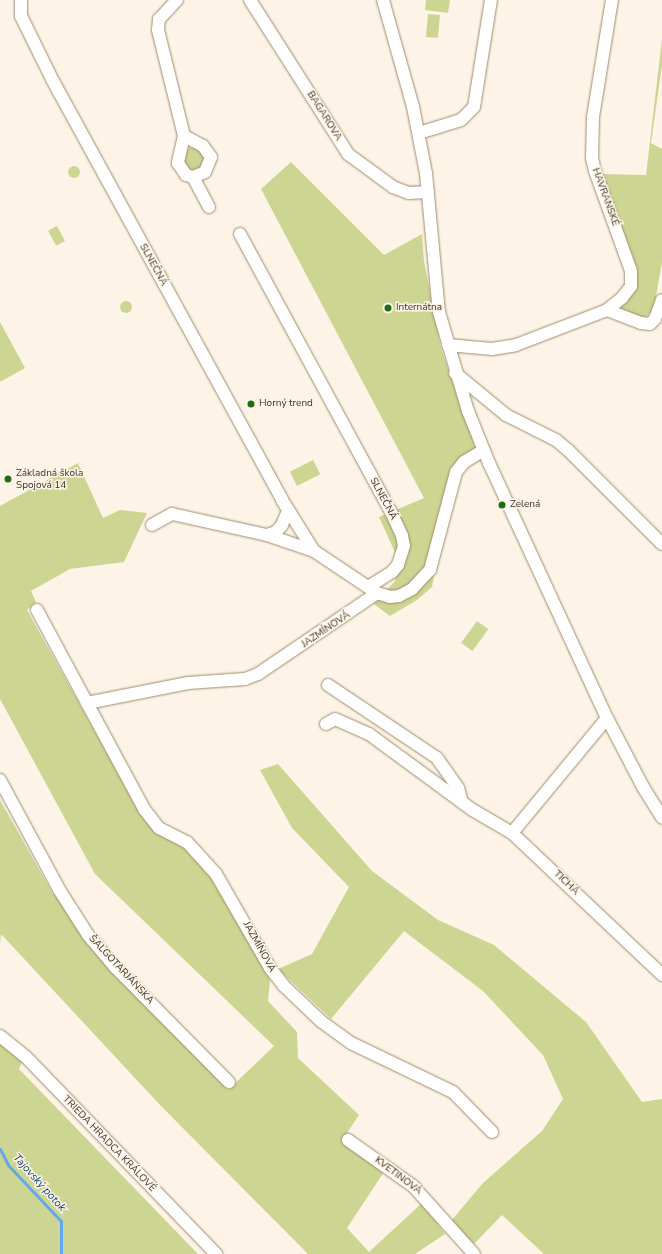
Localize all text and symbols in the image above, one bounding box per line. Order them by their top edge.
street label: BAGAROVA [304,89,344,143]
street label: HAVRANSKÉ [589,166,621,228]
street label: SLNEČNÁ [137,242,169,288]
place label: Internátna [396,302,442,314]
marker: Internátna [383,303,393,313]
place label: Horný trend [259,398,313,410]
marker: Horný trend [246,399,256,409]
place label: Základná škola Spojová 14 [16,467,83,490]
marker: Základná škola Spojová 14 [3,474,13,484]
street label: SLNEČNÁ [367,476,399,522]
place label: Zelená [510,499,540,511]
marker: Zelená [497,500,507,510]
street label: JAZMÍNOVÁ [299,609,353,651]
street label: TICHÁ [551,868,581,898]
street label: JAZMÍNOVÁ [240,920,278,974]
street label: ŠALGOTARJÁNSKA [86,933,156,1007]
street label: TRIEDA HRADCA KRÁLOVÉ [60,1093,158,1195]
water label: Tajovský potok [10,1152,68,1214]
street label: KVETINOVÁ [372,1154,424,1198]

